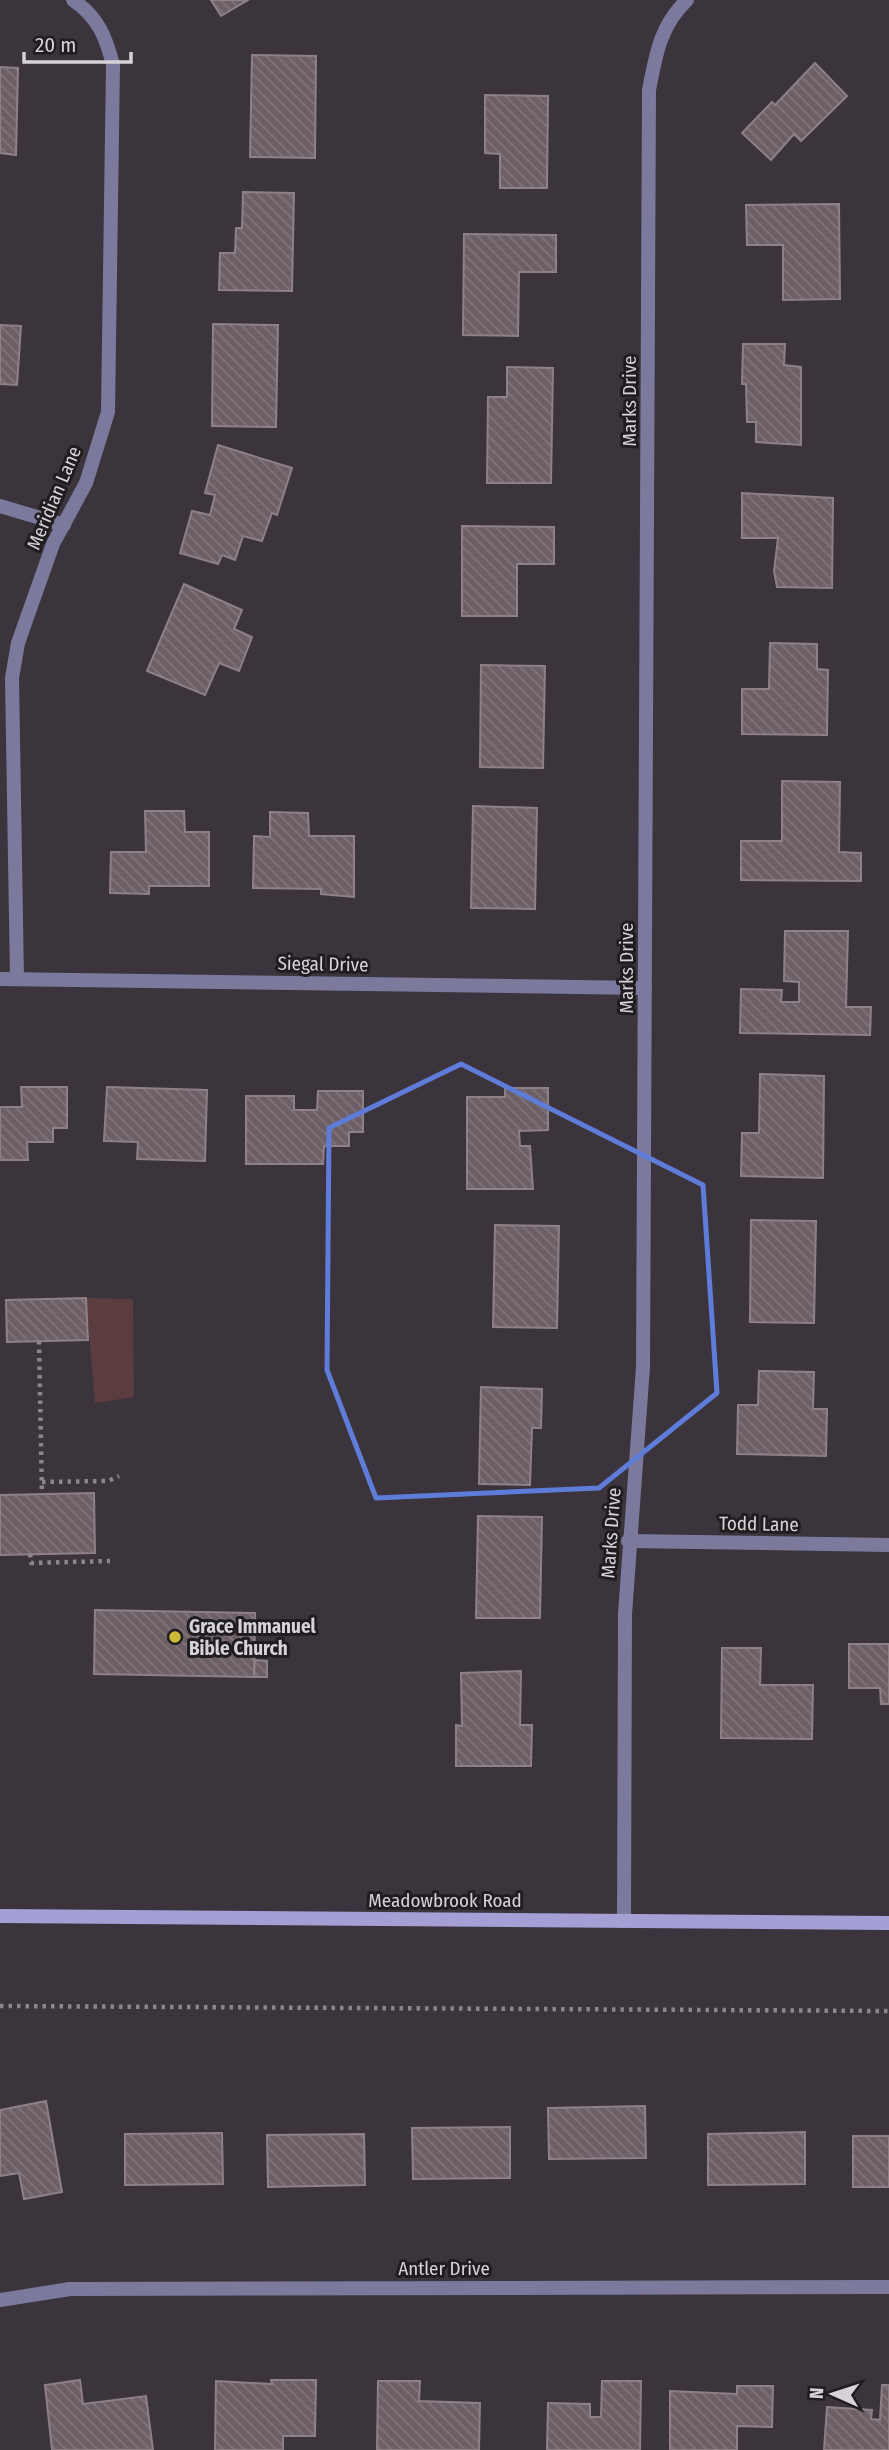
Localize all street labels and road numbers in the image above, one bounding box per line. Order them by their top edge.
street label: Marks Drive [618,355,641,447]
street label: Meridian Lane [22,443,86,553]
street label: Marks Drive [615,922,638,1014]
street label: Siegal Drive [277,952,369,976]
street label: Marks Drive [596,1487,626,1579]
street label: Todd Lane [719,1512,799,1536]
street label: Meadowbrook Road [368,1889,522,1912]
street label: Antler Drive [398,2257,490,2280]

